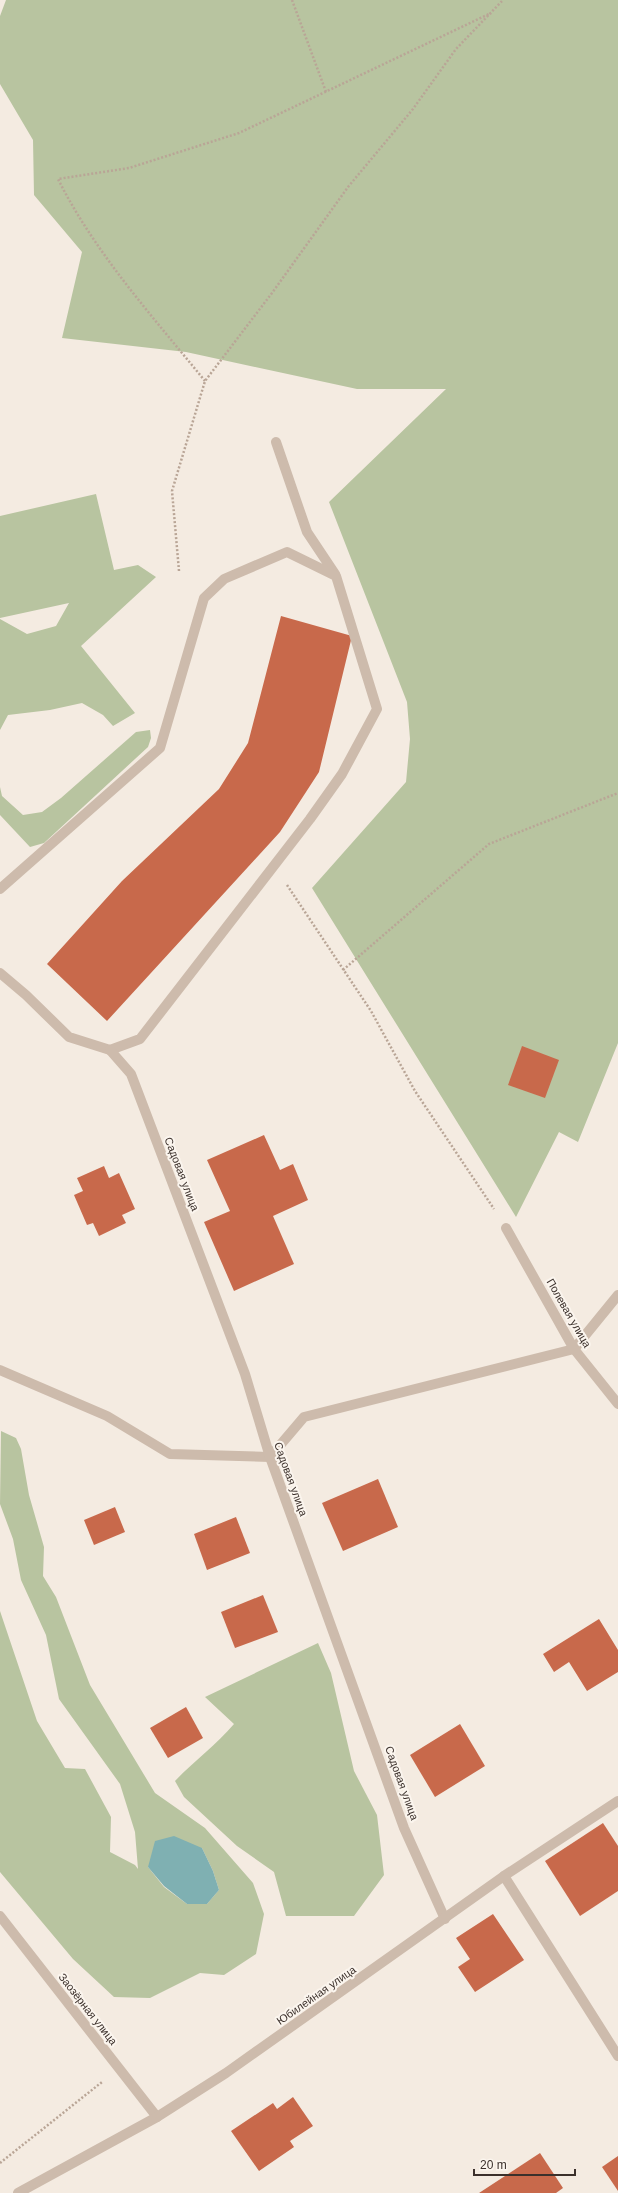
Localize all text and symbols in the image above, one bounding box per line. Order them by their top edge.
street label: Садовая улица [162,1136,202,1213]
street label: Полевая улица [544,1276,594,1350]
street label: Садовая улица [272,1440,310,1518]
street label: Садовая улица [383,1744,421,1822]
street label: Юбилейная улица [274,1963,359,2027]
street label: Заозёрная улица [56,1971,120,2048]
scale bar [474,2151,575,2177]
text: 20 m [480,2158,507,2172]

